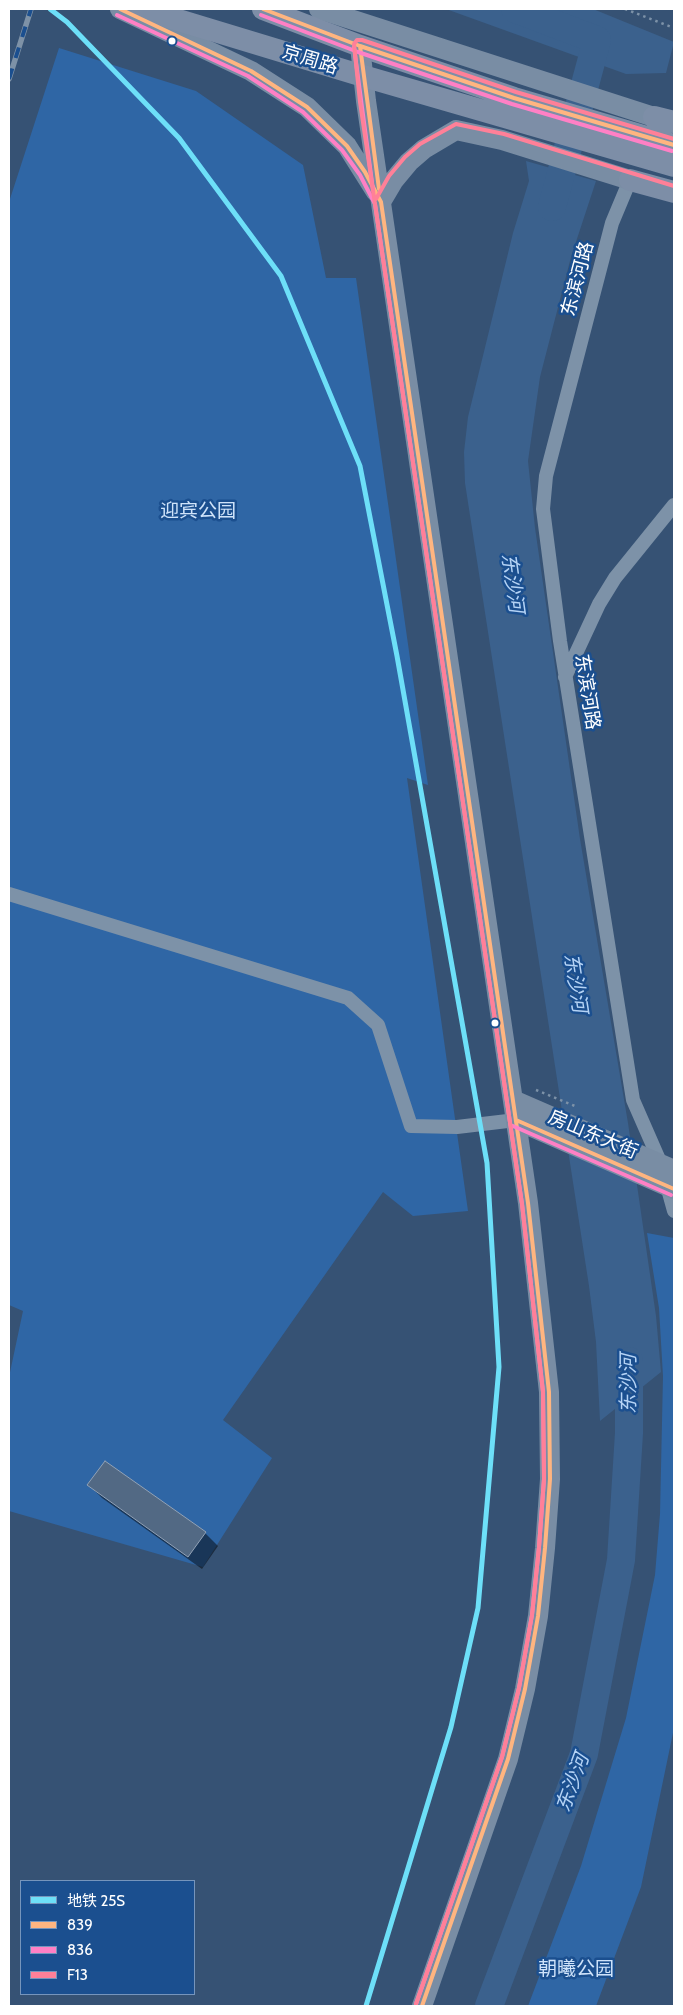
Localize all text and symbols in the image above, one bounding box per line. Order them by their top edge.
unlabelled marker [167,36,177,46]
street label: 京周路 [279,41,341,79]
street label: 东滨河路 [557,239,599,319]
park label: 迎宾公园 [160,500,236,522]
water label: 东沙河 [496,552,528,614]
street label: 东滨河路 [570,653,604,731]
water label: 东沙河 [558,951,592,1015]
unlabelled marker [490,1018,500,1028]
street label: 房山东大街 [545,1106,641,1164]
water label: 东沙河 [617,1354,641,1414]
water label: 东沙河 [551,1751,595,1815]
legend [20,1880,195,1995]
text: 地铁 25S [67,1892,125,1910]
text: 839 [67,1916,93,1934]
text: 836 [67,1941,93,1959]
park label: 朝曦公园 [538,1958,614,1980]
text: F13 [67,1966,88,1984]

